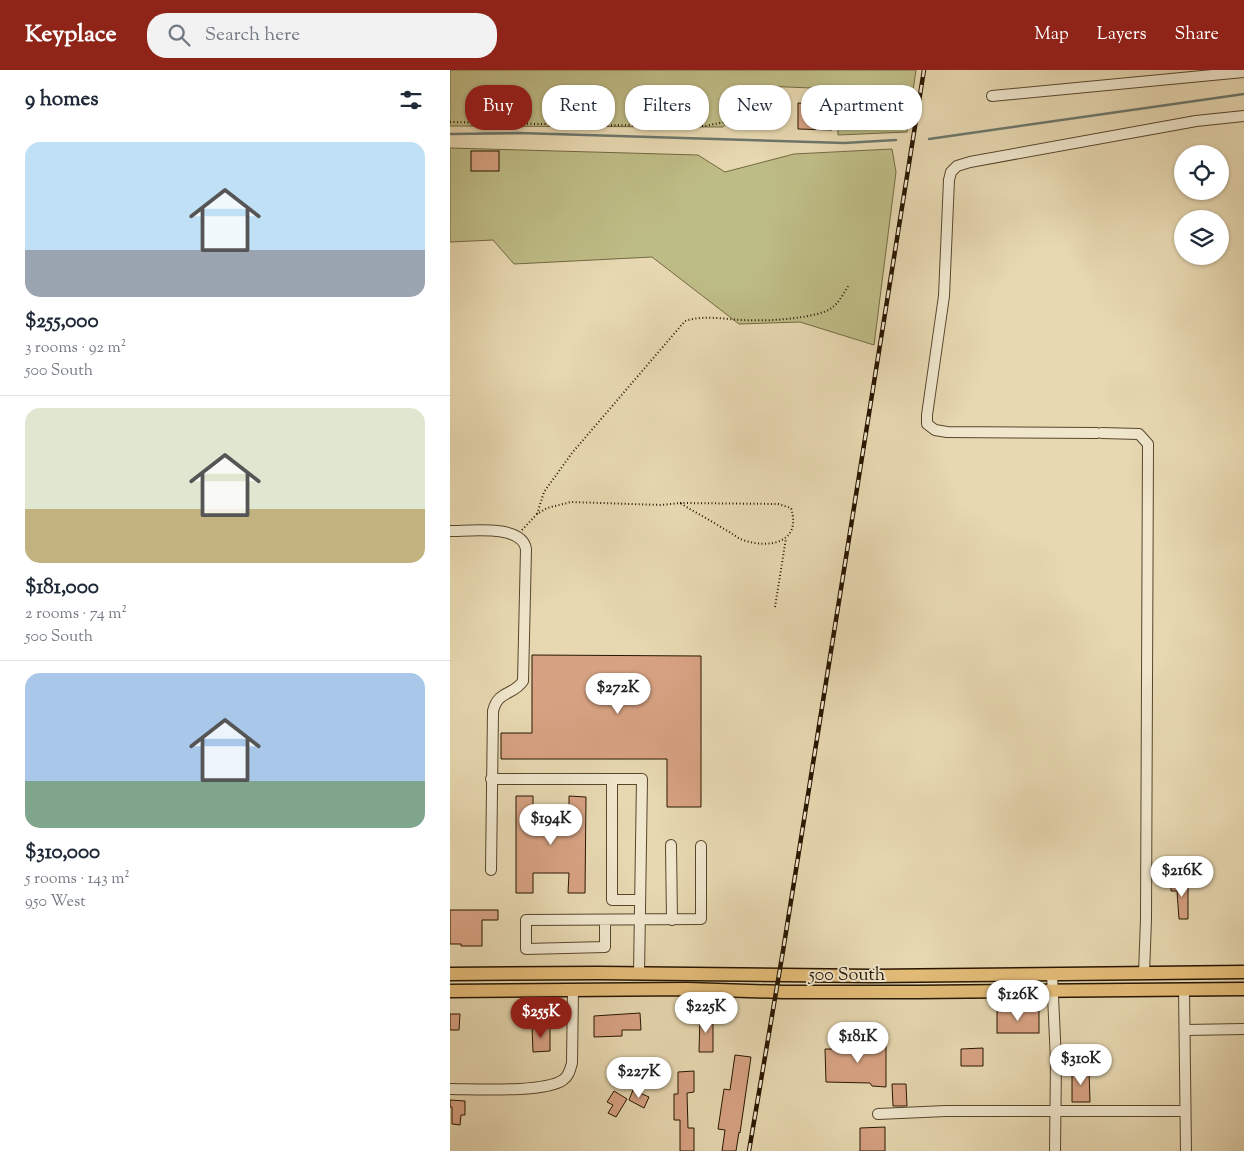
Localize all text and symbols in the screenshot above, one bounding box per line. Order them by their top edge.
search box [147,13,497,58]
text: Keyplace [25,18,117,52]
icon: search [165,21,193,49]
text: Search here [205,22,300,49]
text: Map [1034,22,1069,48]
text: Layers [1097,22,1147,48]
text: Share [1175,22,1219,48]
text: 9 homes [25,85,98,115]
chip: Buy [465,85,532,130]
chip: Rent [542,85,615,130]
chip: Filters [625,85,709,130]
chip: New [719,85,791,130]
chip: Apartment [801,85,922,130]
icon: filters [397,86,425,114]
map controls [1174,145,1229,265]
button: locate [1174,145,1229,200]
icon: home [180,175,270,265]
button: layers [1174,210,1229,265]
text: $255,000 [25,307,99,337]
text: 3 rooms · 92 m² [25,337,126,360]
text: 500 South [25,360,93,383]
icon: home [180,440,270,530]
text: $181,000 [25,573,99,603]
text: 2 rooms · 74 m² [25,603,127,626]
text: 500 South [25,626,93,649]
pin: $272K [583,672,653,715]
text: $272K [597,677,639,700]
icon: home [180,705,270,795]
pin: $194K [516,804,586,846]
text: $194K [530,808,572,831]
text: $310,000 [25,838,100,868]
pin: $216K [1147,856,1217,898]
text: $216K [1162,860,1203,883]
text: 5 rooms · 143 m² [25,868,130,891]
text: 950 West [25,891,86,914]
street label: 500 South [808,963,886,989]
pin: $126K [983,980,1053,1022]
text: $126K [998,984,1039,1007]
pin: $225K [671,992,741,1034]
pin: $255K [506,996,576,1039]
text: $225K [686,996,726,1019]
text: $255K [522,1001,560,1024]
pin: $181K [823,1022,893,1064]
text: $181K [839,1026,878,1049]
pin: $310K [1046,1044,1116,1086]
text: $310K [1061,1048,1101,1071]
pin: $227K [604,1056,674,1099]
text: $227K [617,1061,661,1084]

